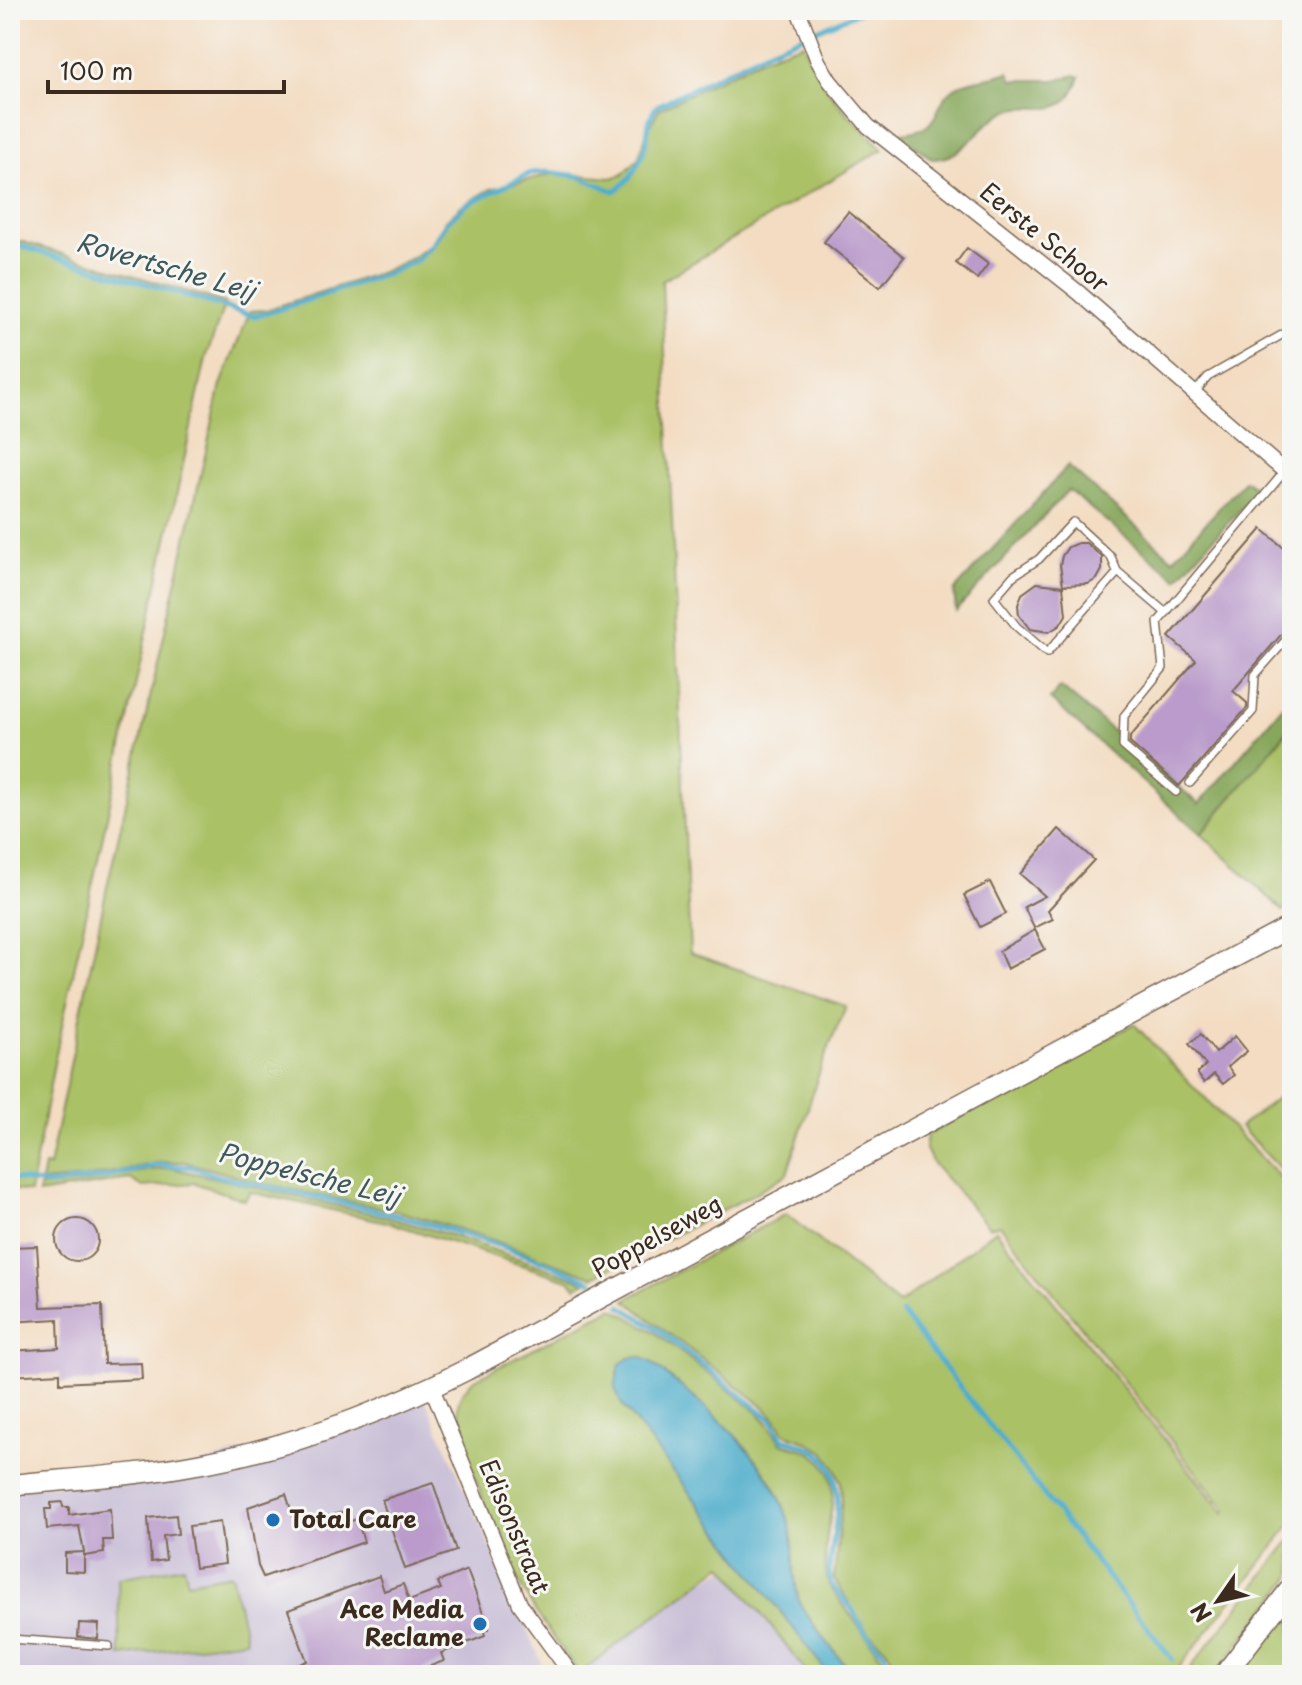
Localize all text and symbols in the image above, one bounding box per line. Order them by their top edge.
scale bar [48,44,284,94]
text: 100 m [60,52,133,88]
street label: Eerste Schoor [973,173,1118,300]
water label: Rovertsche Leij [72,221,264,311]
water label: Poppelsche Leij [214,1132,409,1216]
street label: Poppelseweg [584,1185,728,1286]
street label: Edisonstraat [471,1453,560,1599]
place label: Total Care [289,1500,417,1536]
marker: Total Care [264,1511,282,1529]
north arrow [1178,1561,1258,1641]
place label: Ace Media Reclame [339,1590,464,1654]
text: N [1182,1597,1219,1629]
marker: Ace Media Reclame [471,1615,489,1633]

